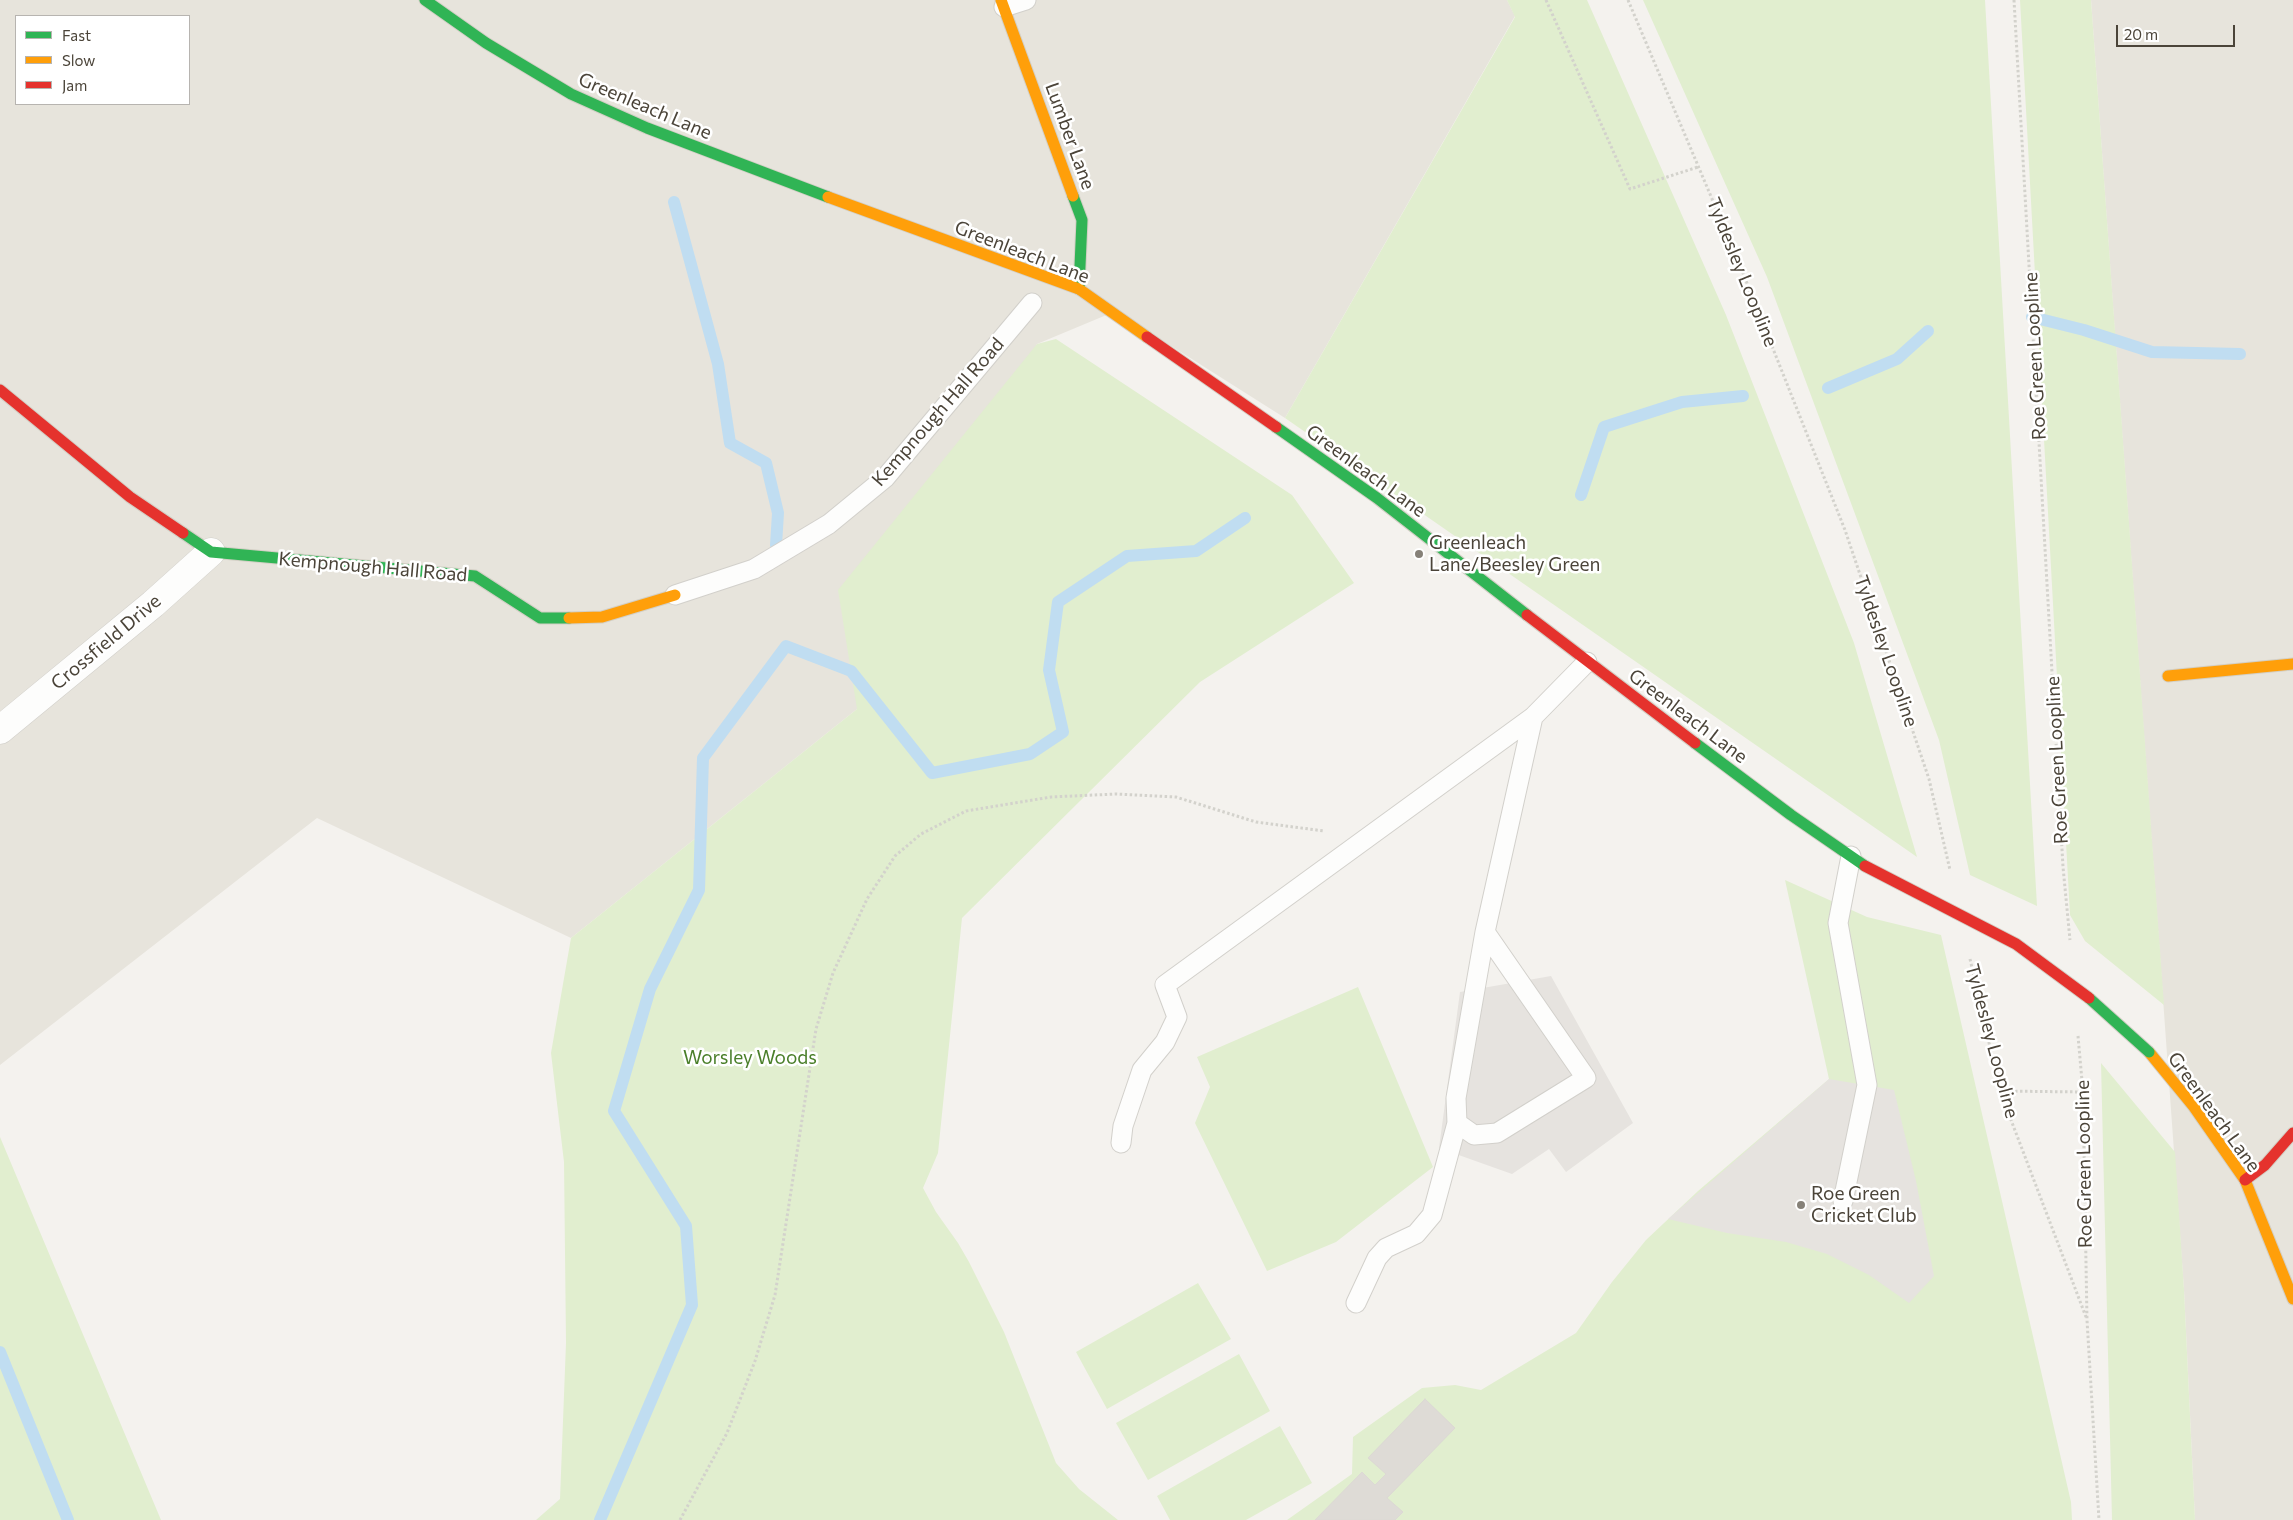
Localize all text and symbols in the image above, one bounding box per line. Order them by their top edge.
legend [15,15,190,105]
scale bar [2118,15,2237,47]
text: 20 m [2124,25,2158,43]
text: Fast [62,26,91,44]
text: Slow [62,51,95,69]
street label: Greenleach Lane [575,68,715,144]
text: Jam [62,76,87,94]
street label: Lumber Lane [1040,79,1100,193]
street label: Tyldesley Loopline [1702,194,1782,350]
street label: Greenleach Lane [951,216,1093,288]
street label: Roe Green Loopline [2019,271,2051,441]
street label: Kempnough Hall Road [867,333,1009,491]
street label: Greenleach Lane [1302,420,1430,522]
place label: Greenleach Lane/Beesley Green [1429,532,1600,576]
street label: Kempnough Hall Road [278,547,468,587]
marker: Greenleach Lane/Beesley Green [1413,548,1425,560]
street label: Tyldesley Loopline [1849,572,1923,730]
street label: Crossfield Drive [46,589,166,695]
street label: Greenleach Lane [1624,664,1752,768]
street label: Roe Green Loopline [2041,675,2073,845]
street label: Tyldesley Loopline [1960,961,2024,1121]
park label: Worsley Woods [683,1047,817,1069]
street label: Greenleach Lane [2163,1048,2265,1176]
street label: Roe Green Loopline [2071,1080,2097,1248]
place label: Roe Green Cricket Club [1811,1183,1917,1227]
marker: Roe Green Cricket Club [1795,1199,1807,1211]

